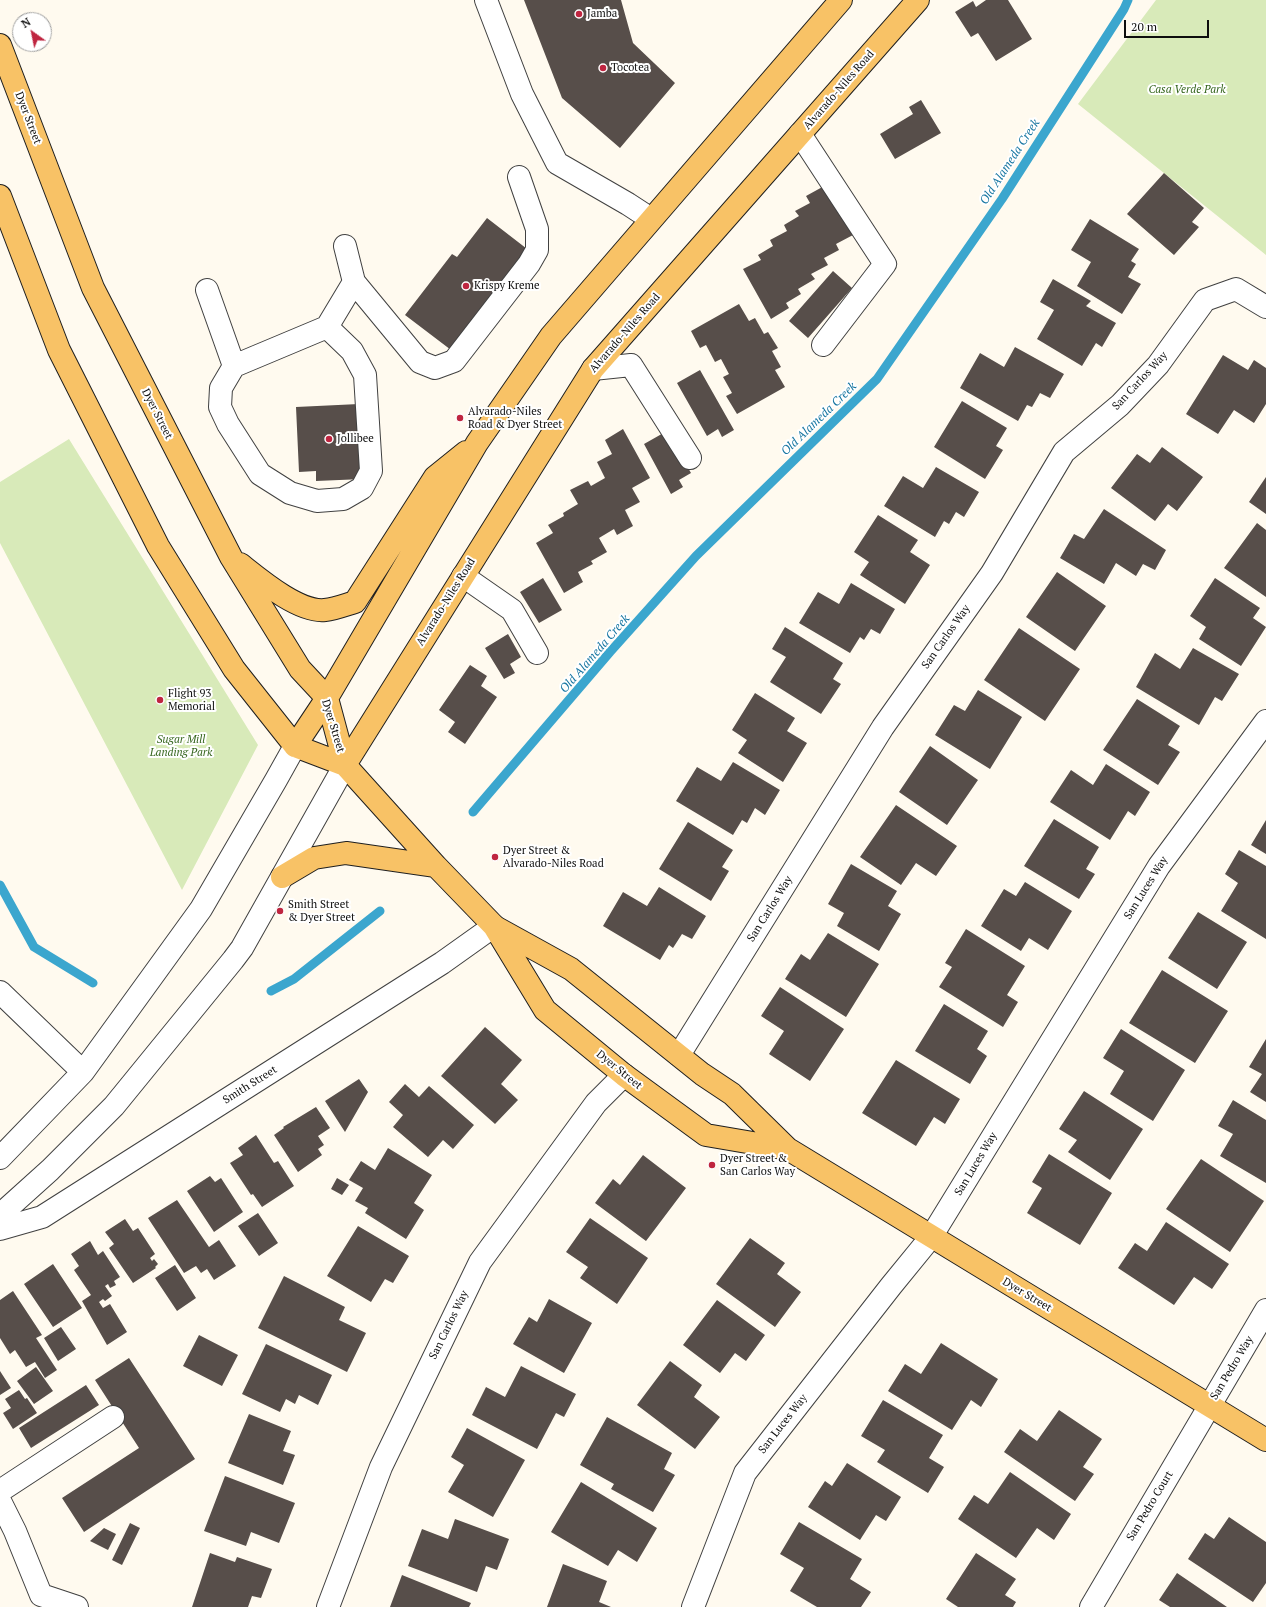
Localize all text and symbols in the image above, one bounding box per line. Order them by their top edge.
place label: Jamba [587,7,617,21]
marker: Jamba [574,9,584,19]
north arrow [12,12,52,52]
scale bar [1126,12,1211,38]
text: N [19,15,33,31]
text: 20 m [1131,19,1157,34]
street label: Alvarado-Niles Road [801,48,877,132]
place label: Tocotea [611,61,649,75]
marker: Tocotea [598,63,608,73]
park label: Casa Verde Park [1148,83,1226,97]
street label: Dyer Street [12,90,44,146]
water label: Old Alameda Creek [977,117,1043,207]
place label: Krispy Kreme [474,279,540,293]
marker: Krispy Kreme [461,281,471,291]
street label: Alvarado-Niles Road [587,291,663,375]
street label: San Carlos Way [1110,349,1170,413]
water label: Old Alameda Creek [778,379,860,459]
street label: Dyer Street [139,387,175,441]
place label: Alvarado-Niles Road & Dyer Street [468,405,562,431]
marker: Alvarado-Niles Road & Dyer Street [455,413,465,423]
place label: Jollibee [337,432,374,446]
marker: Jollibee [324,434,334,444]
street label: Alvarado-Niles Road [414,556,478,648]
street label: San Carlos Way [919,602,973,672]
water label: Old Alameda Creek [557,612,633,696]
place label: Flight 93 Memorial [168,687,215,713]
marker: Flight 93 Memorial [155,695,165,705]
street label: Dyer Street [319,698,347,754]
park label: Sugar Mill Landing Park [150,733,212,759]
place label: Dyer Street & Alvarado-Niles Road [503,844,604,870]
marker: Dyer Street & Alvarado-Niles Road [490,852,500,862]
street label: San Luces Way [1121,854,1171,922]
street label: San Carlos Way [745,874,795,944]
place label: Smith Street & Dyer Street [288,898,355,924]
marker: Smith Street & Dyer Street [275,906,285,916]
street label: Dyer Street [594,1048,644,1092]
street label: Smith Street [221,1063,279,1107]
street label: San Luces Way [952,1130,1000,1198]
place label: Dyer Street & San Carlos Way [720,1152,795,1178]
marker: Dyer Street & San Carlos Way [707,1160,717,1170]
street label: Dyer Street [1000,1275,1054,1315]
street label: San Carlos Way [427,1288,471,1362]
street label: San Pedro Way [1208,1334,1256,1402]
street label: San Luces Way [756,1392,810,1456]
street label: San Pedro Court [1124,1469,1176,1543]

